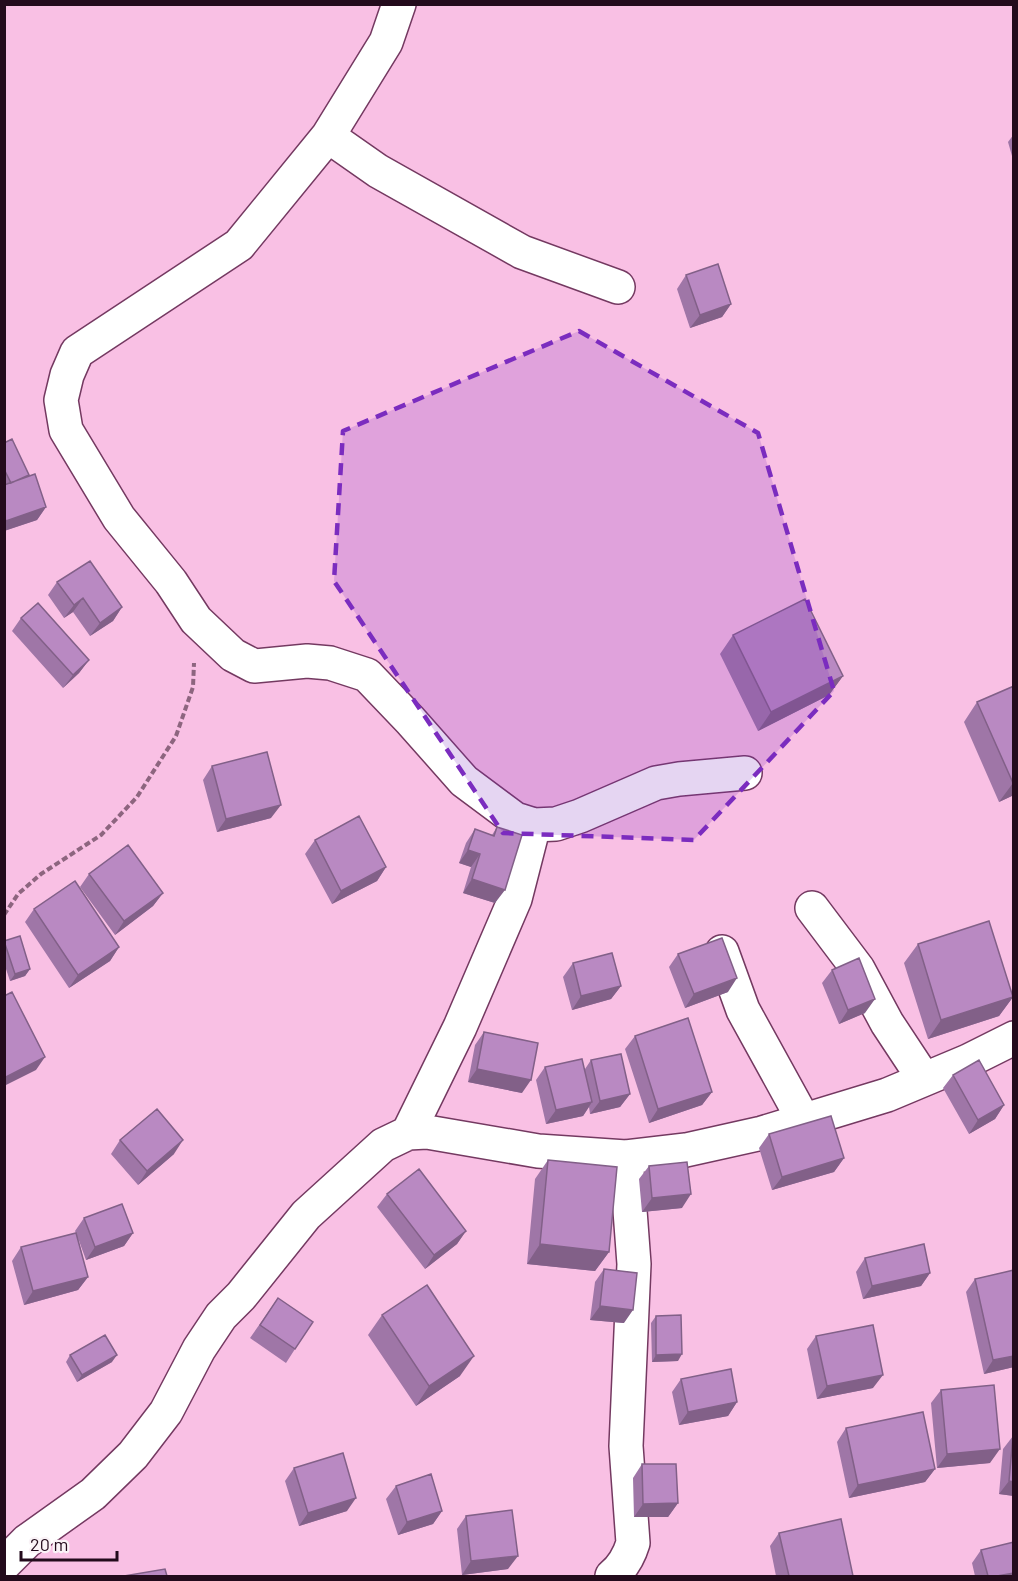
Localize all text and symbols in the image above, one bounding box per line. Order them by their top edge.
scale bar [21,1524,117,1562]
text: 20 m [30,1533,68,1555]

